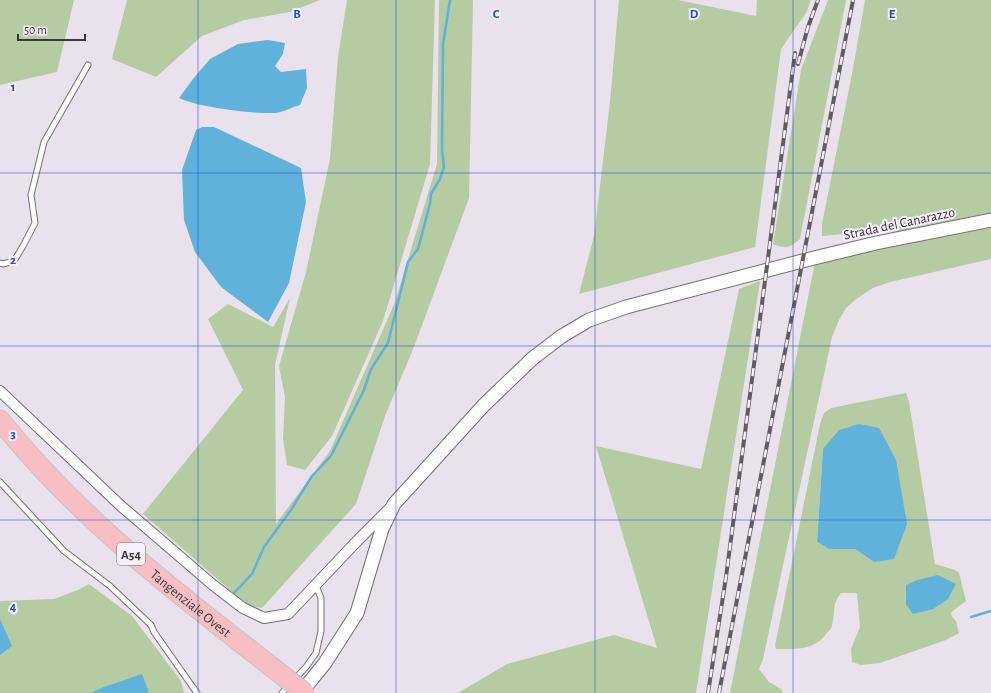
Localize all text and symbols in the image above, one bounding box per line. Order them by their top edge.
text: B [293,8,301,21]
text: C [493,8,500,21]
text: D [690,8,699,21]
text: E [889,8,896,21]
scale bar [18,16,85,42]
text: 50 m [24,24,47,36]
text: 1 [11,81,15,94]
street label: Strada del Canarazzo [842,205,956,243]
text: 2 [10,254,16,267]
text: 3 [10,428,16,441]
road number: A54 [117,543,145,565]
street label: Tangenziale Ovest [147,567,233,641]
text: 4 [10,601,17,614]

